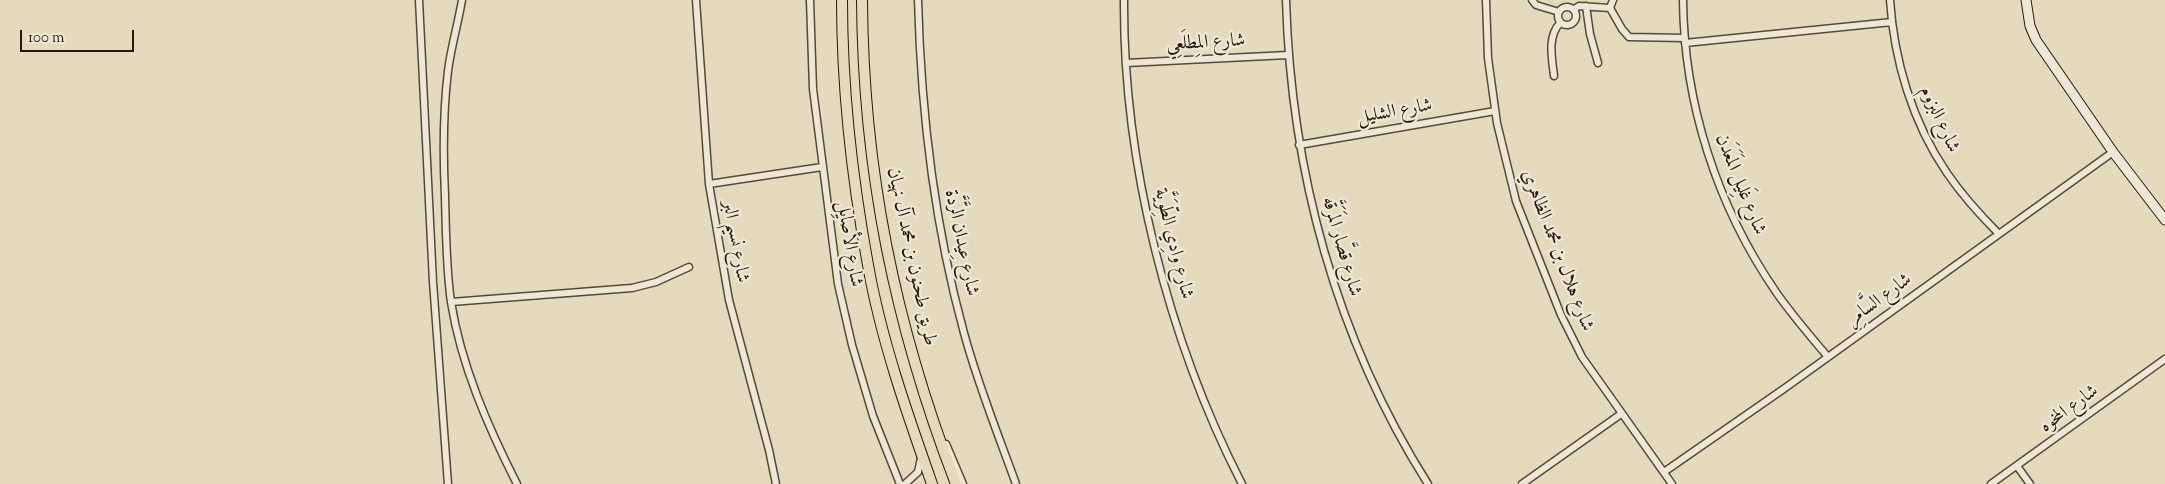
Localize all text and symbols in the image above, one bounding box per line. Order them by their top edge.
scale bar [22,20,136,52]
text: 100 m [28,28,64,49]
street label: شارع المِطلَعِي [1166,31,1246,57]
street label: شارع البزوم [1913,83,1963,157]
street label: شارع الشليل [1356,95,1434,131]
street label: شارع غَلِيل المَعَدَن [1708,131,1770,239]
street label: طريق طحنون بن محمد آل نهيان [880,166,940,348]
street label: شارع هلال بن محمد الظاهري [1515,167,1597,335]
street label: شارع وادِي الطِّوَيَّة [1147,186,1197,302]
street label: شارع عِيدان الرَّدَّة [938,188,982,298]
street label: شارع قصَّار المَرَقَّه [1315,195,1365,299]
street label: شارع نسيم البر [716,199,752,285]
street label: شارع الأصايِل [830,199,866,289]
street label: شارع السَّامِر [1843,270,1917,332]
street label: شارع المخوه [2036,381,2104,439]

